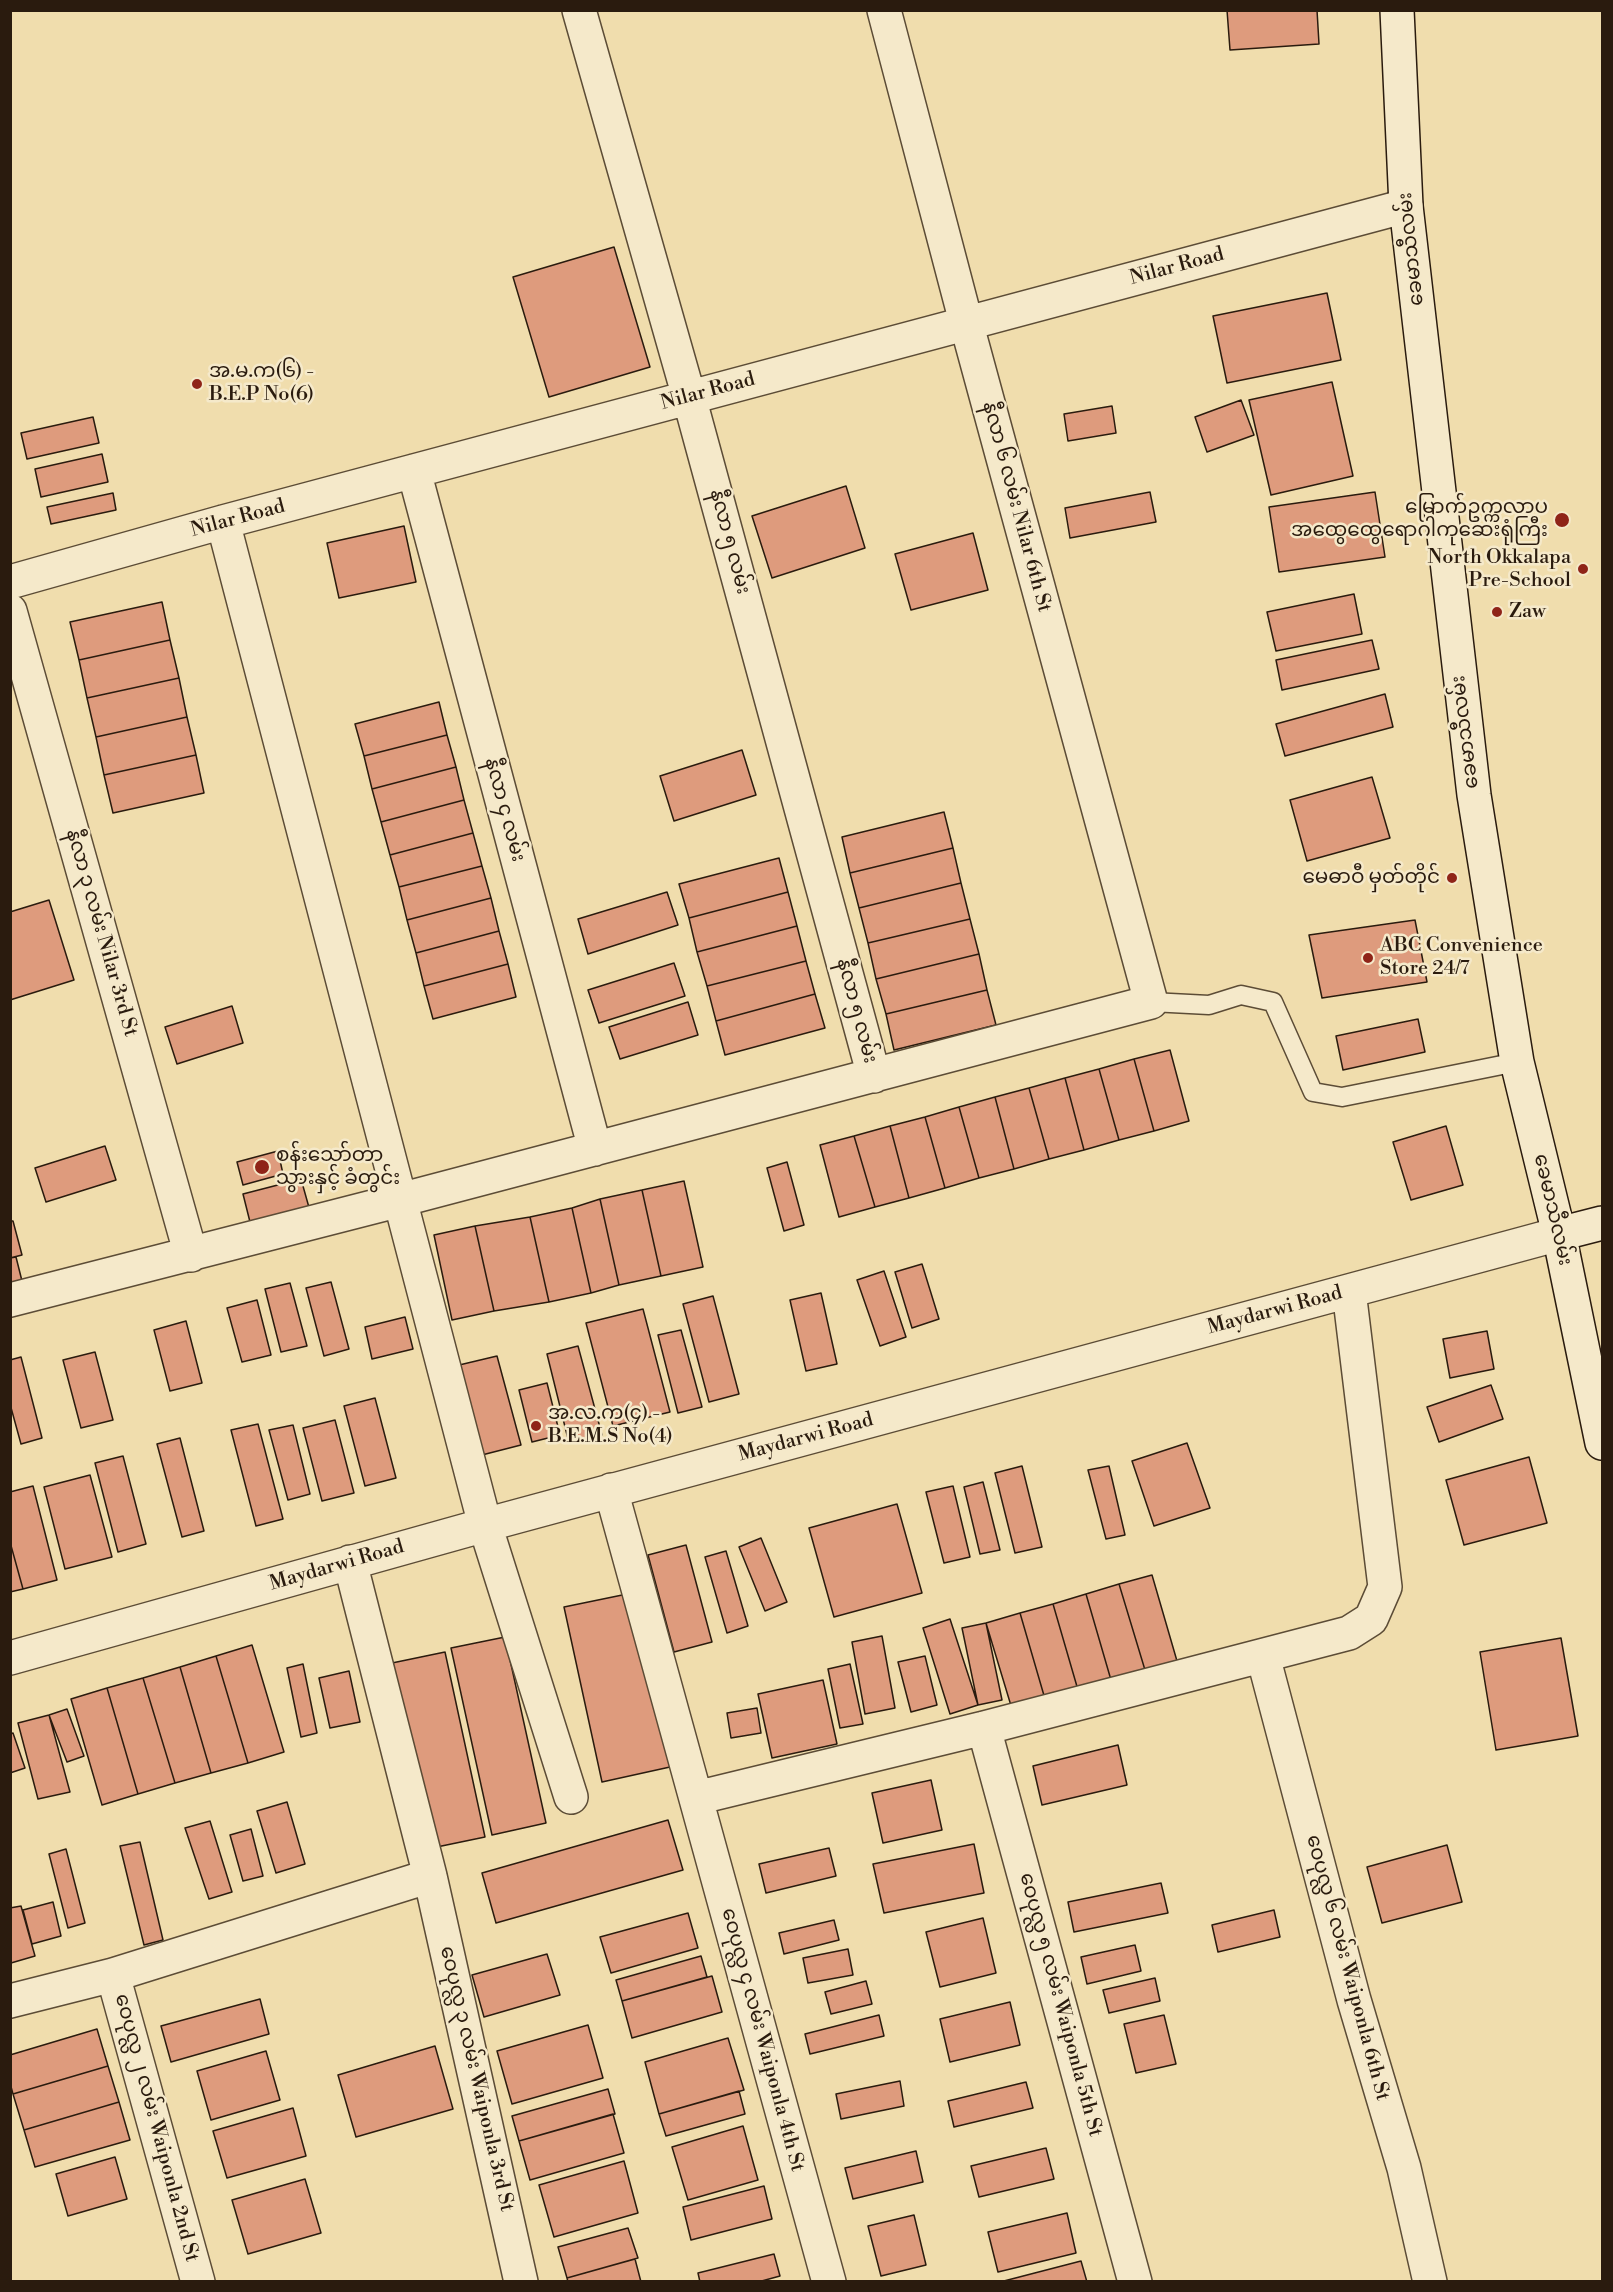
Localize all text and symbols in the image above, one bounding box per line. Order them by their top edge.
street label: ခေမာသီလမ်း [1394,191,1430,307]
street label: Nilar Road [1127,243,1227,291]
place label: အ.မ.က(၆) - B.E.P No(6) [209,360,314,407]
street label: Nilar Road [658,368,758,416]
marker: အ.မ.က(၆) - B.E.P No(6) [190,377,204,391]
street label: နီလာ ၆ လမ်း Nilar 6th St [976,399,1056,615]
street label: နီလာ ၅ လမ်း [703,487,755,597]
street label: Nilar Road [188,495,288,543]
place label: မြောက်ဥက္ကလာပ အထွေထွေရောဂါကုဆေးရုံကြီး [1291,496,1548,543]
marker: မြောက်ဥက္ကလာပ အထွေထွေရောဂါကုဆေးရုံကြီး [1553,511,1571,529]
place label: North Okkalapa Pre-School [1428,546,1571,593]
marker: North Okkalapa Pre-School [1576,562,1590,576]
place label: Zaw [1509,600,1546,624]
marker: Zaw [1490,605,1504,619]
street label: ခေမာသီလမ်း [1447,674,1485,790]
street label: နီလာ ၄ လမ်း [479,755,529,865]
street label: နီလာ ၃ လမ်း Nilar 3rd St [60,827,142,1039]
place label: မေဓာဝီ မှတ်တိုင် [1302,866,1440,890]
marker: မေဓာဝီ မှတ်တိုင် [1445,871,1459,885]
place label: ABC Convenience Store 24/7 [1380,934,1543,981]
marker: ABC Convenience Store 24/7 [1361,951,1375,965]
street label: နီလာ ၅ လမ်း [830,956,882,1066]
place label: စန်းသော်တာ သွားနှင့် ခံတွင်း [276,1144,400,1191]
street label: ခေမာသီလမ်း [1527,1152,1577,1268]
marker: စန်းသော်တာ သွားနှင့် ခံတွင်း [253,1158,271,1176]
street label: Maydarwi Road [1205,1281,1345,1341]
place label: အ.လ.က(၄) - B.E.M.S No(4) [548,1402,673,1449]
street label: Maydarwi Road [736,1408,876,1468]
marker: အ.လ.က(၄) - B.E.M.S No(4) [529,1419,543,1433]
street label: Maydarwi Road [267,1535,407,1597]
street label: ဝေပုလ္လ ၆ လမ်း Waiponla 6th St [1300,1833,1394,2103]
street label: ဝေပုလ္လ ၅ လမ်း Waiponla 5th St [1013,1870,1107,2140]
street label: ဝေပုလ္လ ၄ လမ်း Waiponla 4th St [715,1906,809,2174]
street label: ဝေပုလ္လ ၃ လမ်း Waiponla 3rd St [434,1944,518,2214]
street label: ဝေပုလ္လ ၂ လမ်း Waiponla 2nd St [109,1991,203,2265]

